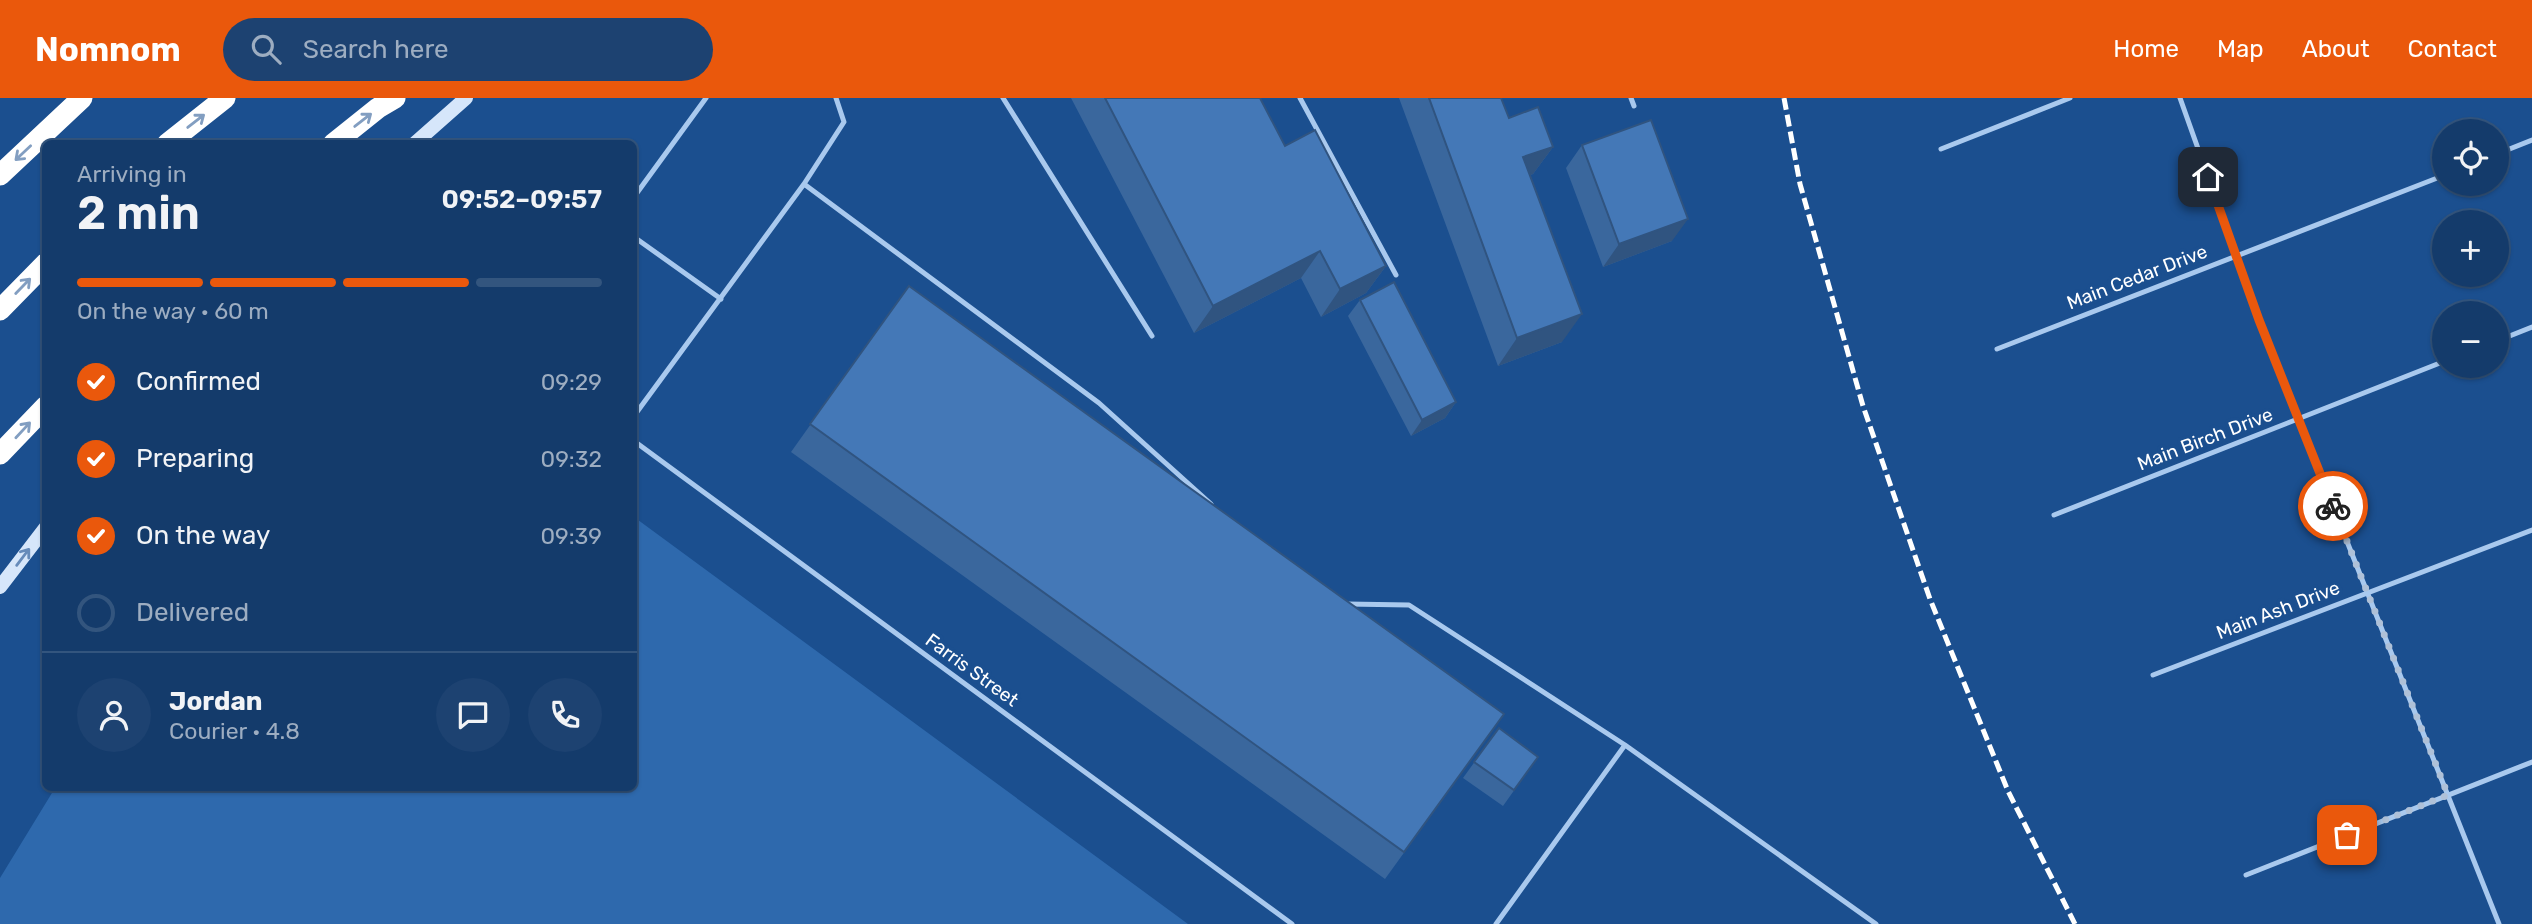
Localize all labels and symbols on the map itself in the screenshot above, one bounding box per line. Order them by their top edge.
one-way arrow [354,112,372,127]
one-way arrow [186,113,205,128]
one-way arrow [15,145,32,162]
pin [2178,147,2238,207]
street label: Main Cedar Drive [2064,240,2210,314]
one-way arrow [14,278,31,295]
street label: Main Birch Drive [2134,403,2276,475]
one-way arrow [14,422,31,439]
courier [2298,471,2368,541]
one-way arrow [15,548,30,567]
street label: Main Ash Drive [2213,576,2343,644]
street label: Farris Street [921,629,1023,712]
pin [2317,805,2377,865]

